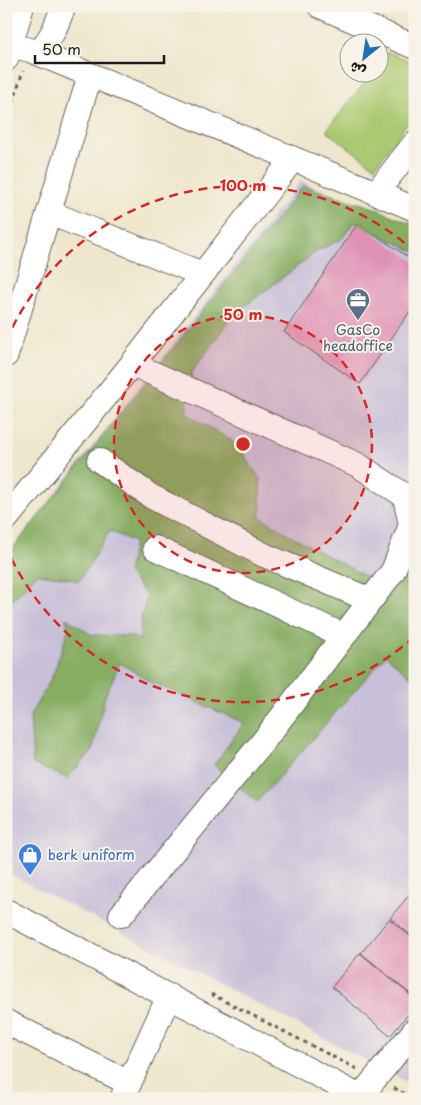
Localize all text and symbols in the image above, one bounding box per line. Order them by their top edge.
scale bar [35,32,164,64]
north arrow [338,32,388,82]
text: 50 m [42,37,81,60]
text: ش [345,57,369,83]
text: 100 m [220,173,266,196]
office icon: GasCo headoffice [345,287,371,321]
text: 50 m [224,302,262,325]
place label: GasCo headoffice [323,319,393,356]
centre of rings [234,435,252,453]
shop icon: berk uniform [17,842,43,876]
place label: berk uniform [48,844,135,865]

